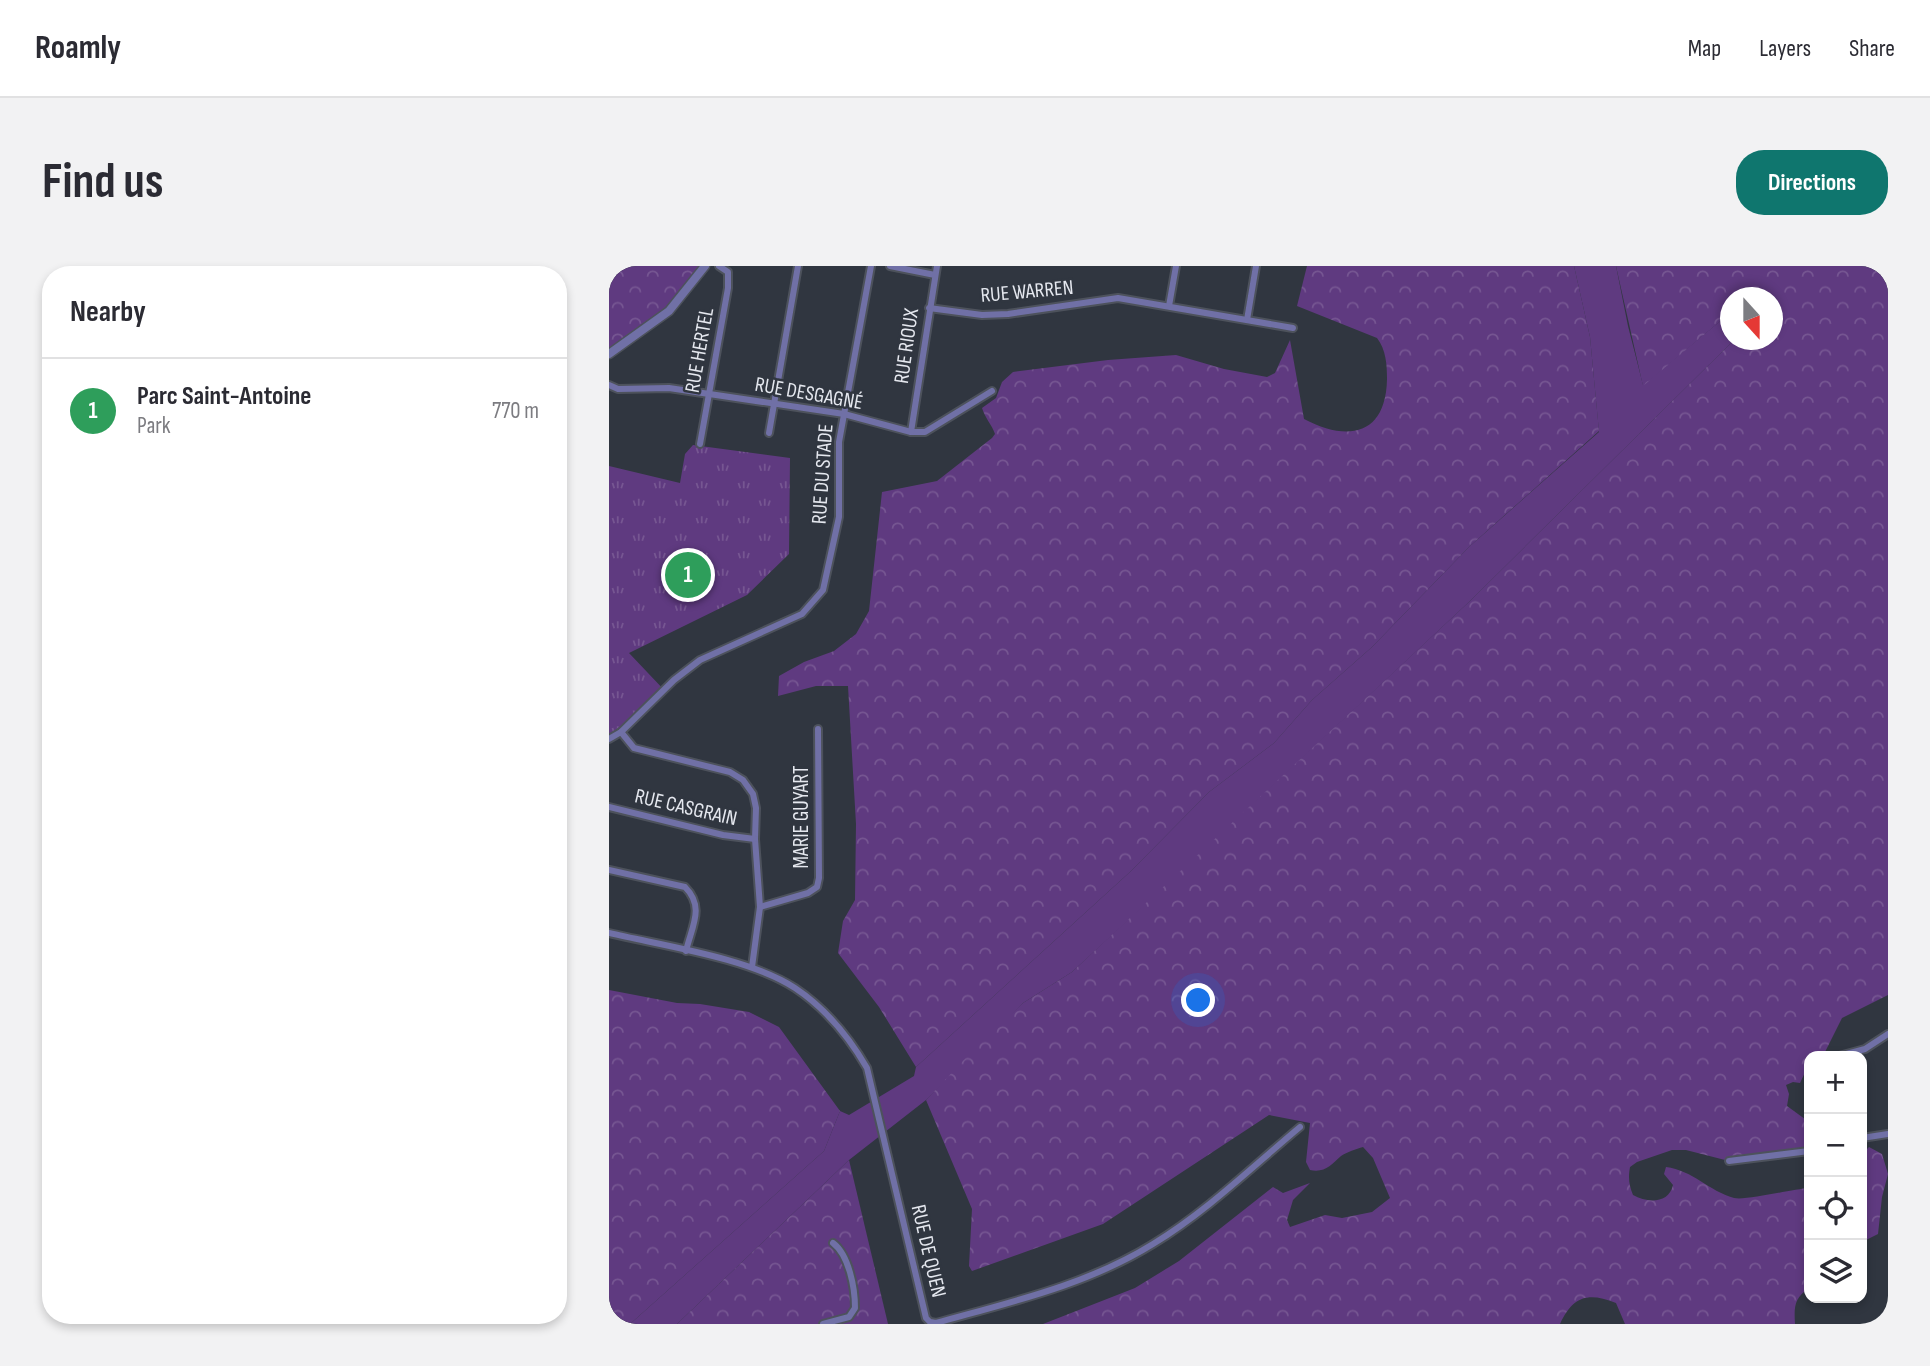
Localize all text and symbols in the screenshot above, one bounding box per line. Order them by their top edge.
text: Roamly [35,28,121,68]
text: Map [1688,34,1721,63]
text: Layers [1759,34,1811,63]
text: Share [1849,34,1895,63]
button: Directions [1736,150,1888,215]
text: Find us [42,153,164,212]
street label: RUE WARREN [980,275,1074,308]
north arrow [1720,287,1783,350]
text: Nearby [70,294,146,330]
street label: RUE HERTEL [680,306,719,394]
street label: RUE RIOUX [889,307,924,385]
street label: RUE DESGAGNÉ [753,372,865,415]
text: Parc Saint-Antoine [137,381,311,412]
text: 1 [88,397,98,425]
text: 770 m [492,397,539,425]
text: Park [137,412,171,440]
street label: RUE DU STADE [807,423,838,525]
pin: 1 [665,549,711,601]
street label: MARIE GUYART [789,765,814,869]
street label: RUE CASGRAIN [632,784,739,831]
your location [1181,983,1215,1017]
map controls [1804,1051,1867,1303]
button: + [1804,1051,1867,1114]
button: − [1804,1114,1867,1177]
button: locate [1804,1177,1867,1240]
street label: RUE DE QUEN [906,1202,951,1300]
button: layers [1804,1240,1867,1303]

